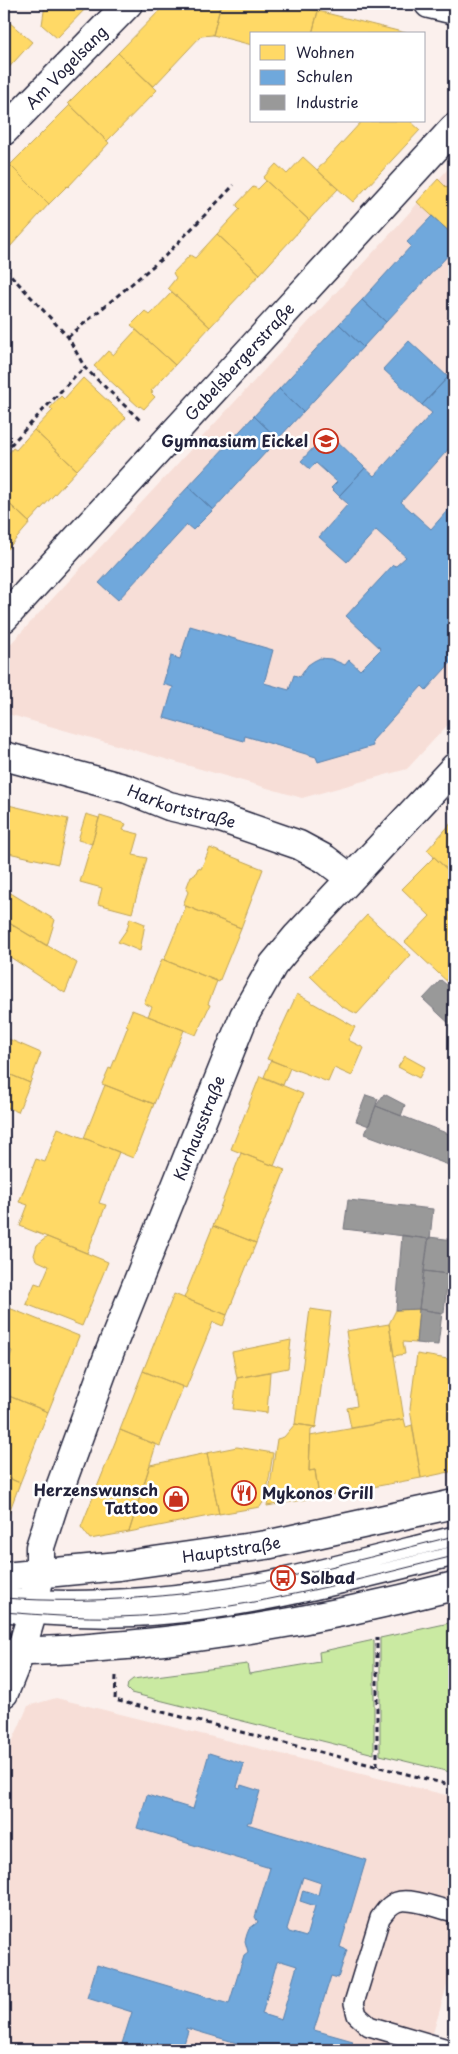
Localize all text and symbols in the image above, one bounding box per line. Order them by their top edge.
street label: Am Vogelsang [19,19,112,114]
legend [250,32,426,122]
text: Wohnen [296,40,355,63]
text: Schulen [296,64,353,87]
text: Industrie [296,90,358,113]
street label: Gabelsbergerstraße [178,297,299,425]
place label: Gymnasium Eickel [161,428,308,452]
school or university icon: Gymnasium Eickel [313,428,339,454]
street label: Harkortstraße [124,777,240,833]
street label: Kurhausstraße [166,1072,230,1184]
place label: Herzenswunsch Tattoo [34,1477,158,1519]
restaurant icon: Mykonos Grill [231,1480,257,1506]
place label: Mykonos Grill [262,1480,373,1504]
shop icon: Herzenswunsch Tattoo [163,1486,189,1512]
street label: Hauptstraße [180,1529,283,1568]
bus stop icon: Solbad [270,1565,296,1591]
place label: Solbad [300,1565,355,1589]

